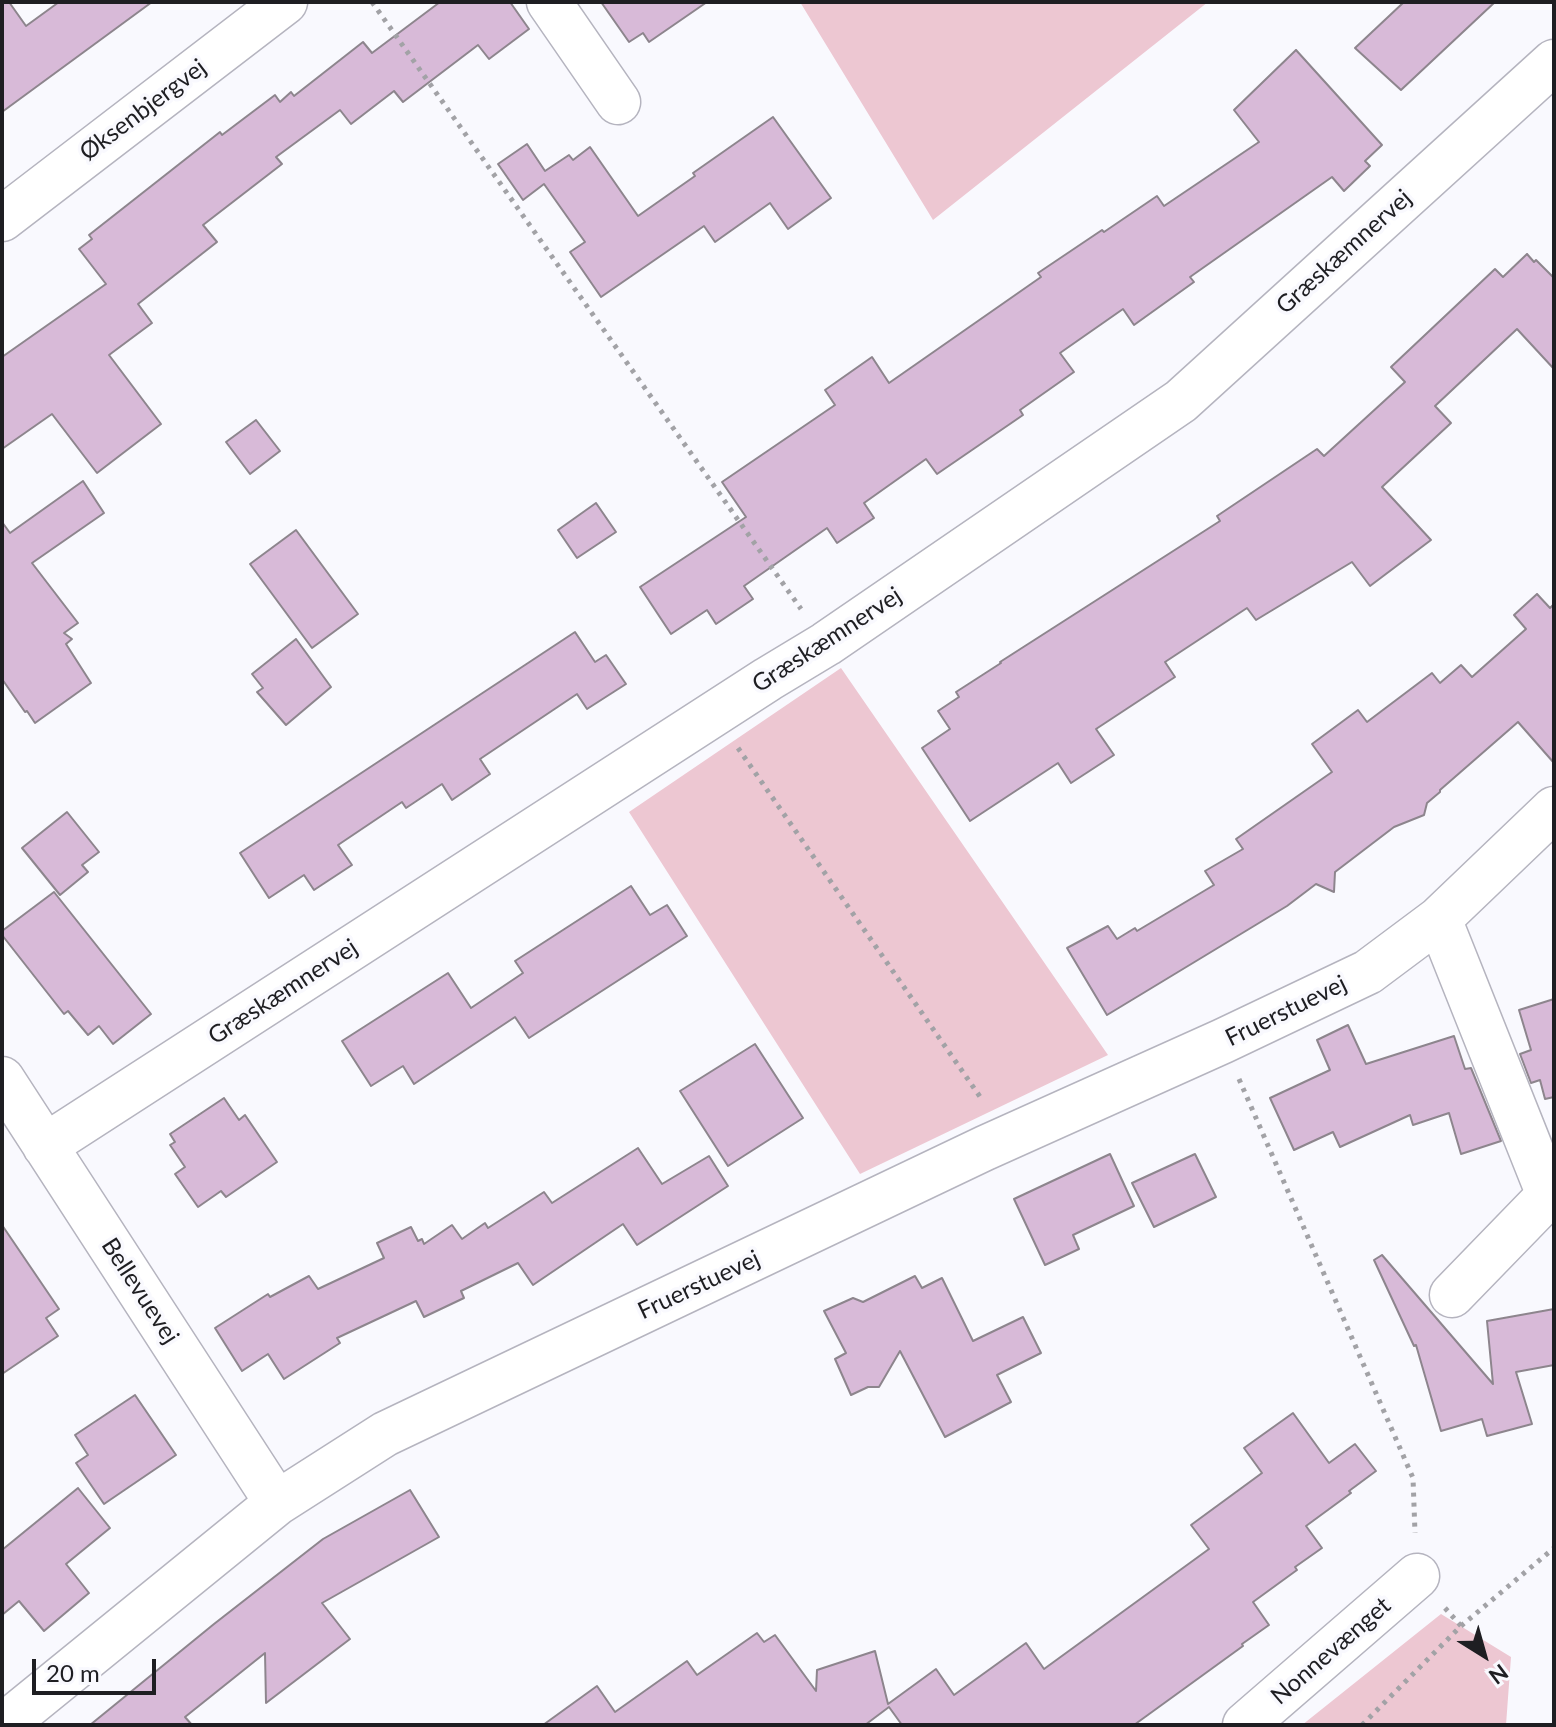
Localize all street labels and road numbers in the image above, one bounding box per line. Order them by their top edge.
street label: Øksenbjergvej [74,53,212,167]
street label: Græskæmnervej [1270,184,1418,320]
street label: Græskæmnervej [747,581,907,699]
street label: Græskæmnervej [203,933,363,1051]
street label: Fruerstuevej [1221,969,1351,1053]
street label: Bellevuevej [95,1233,185,1349]
street label: Fruerstuevej [633,1244,765,1326]
street label: Nonnevænget [1265,1591,1397,1711]

